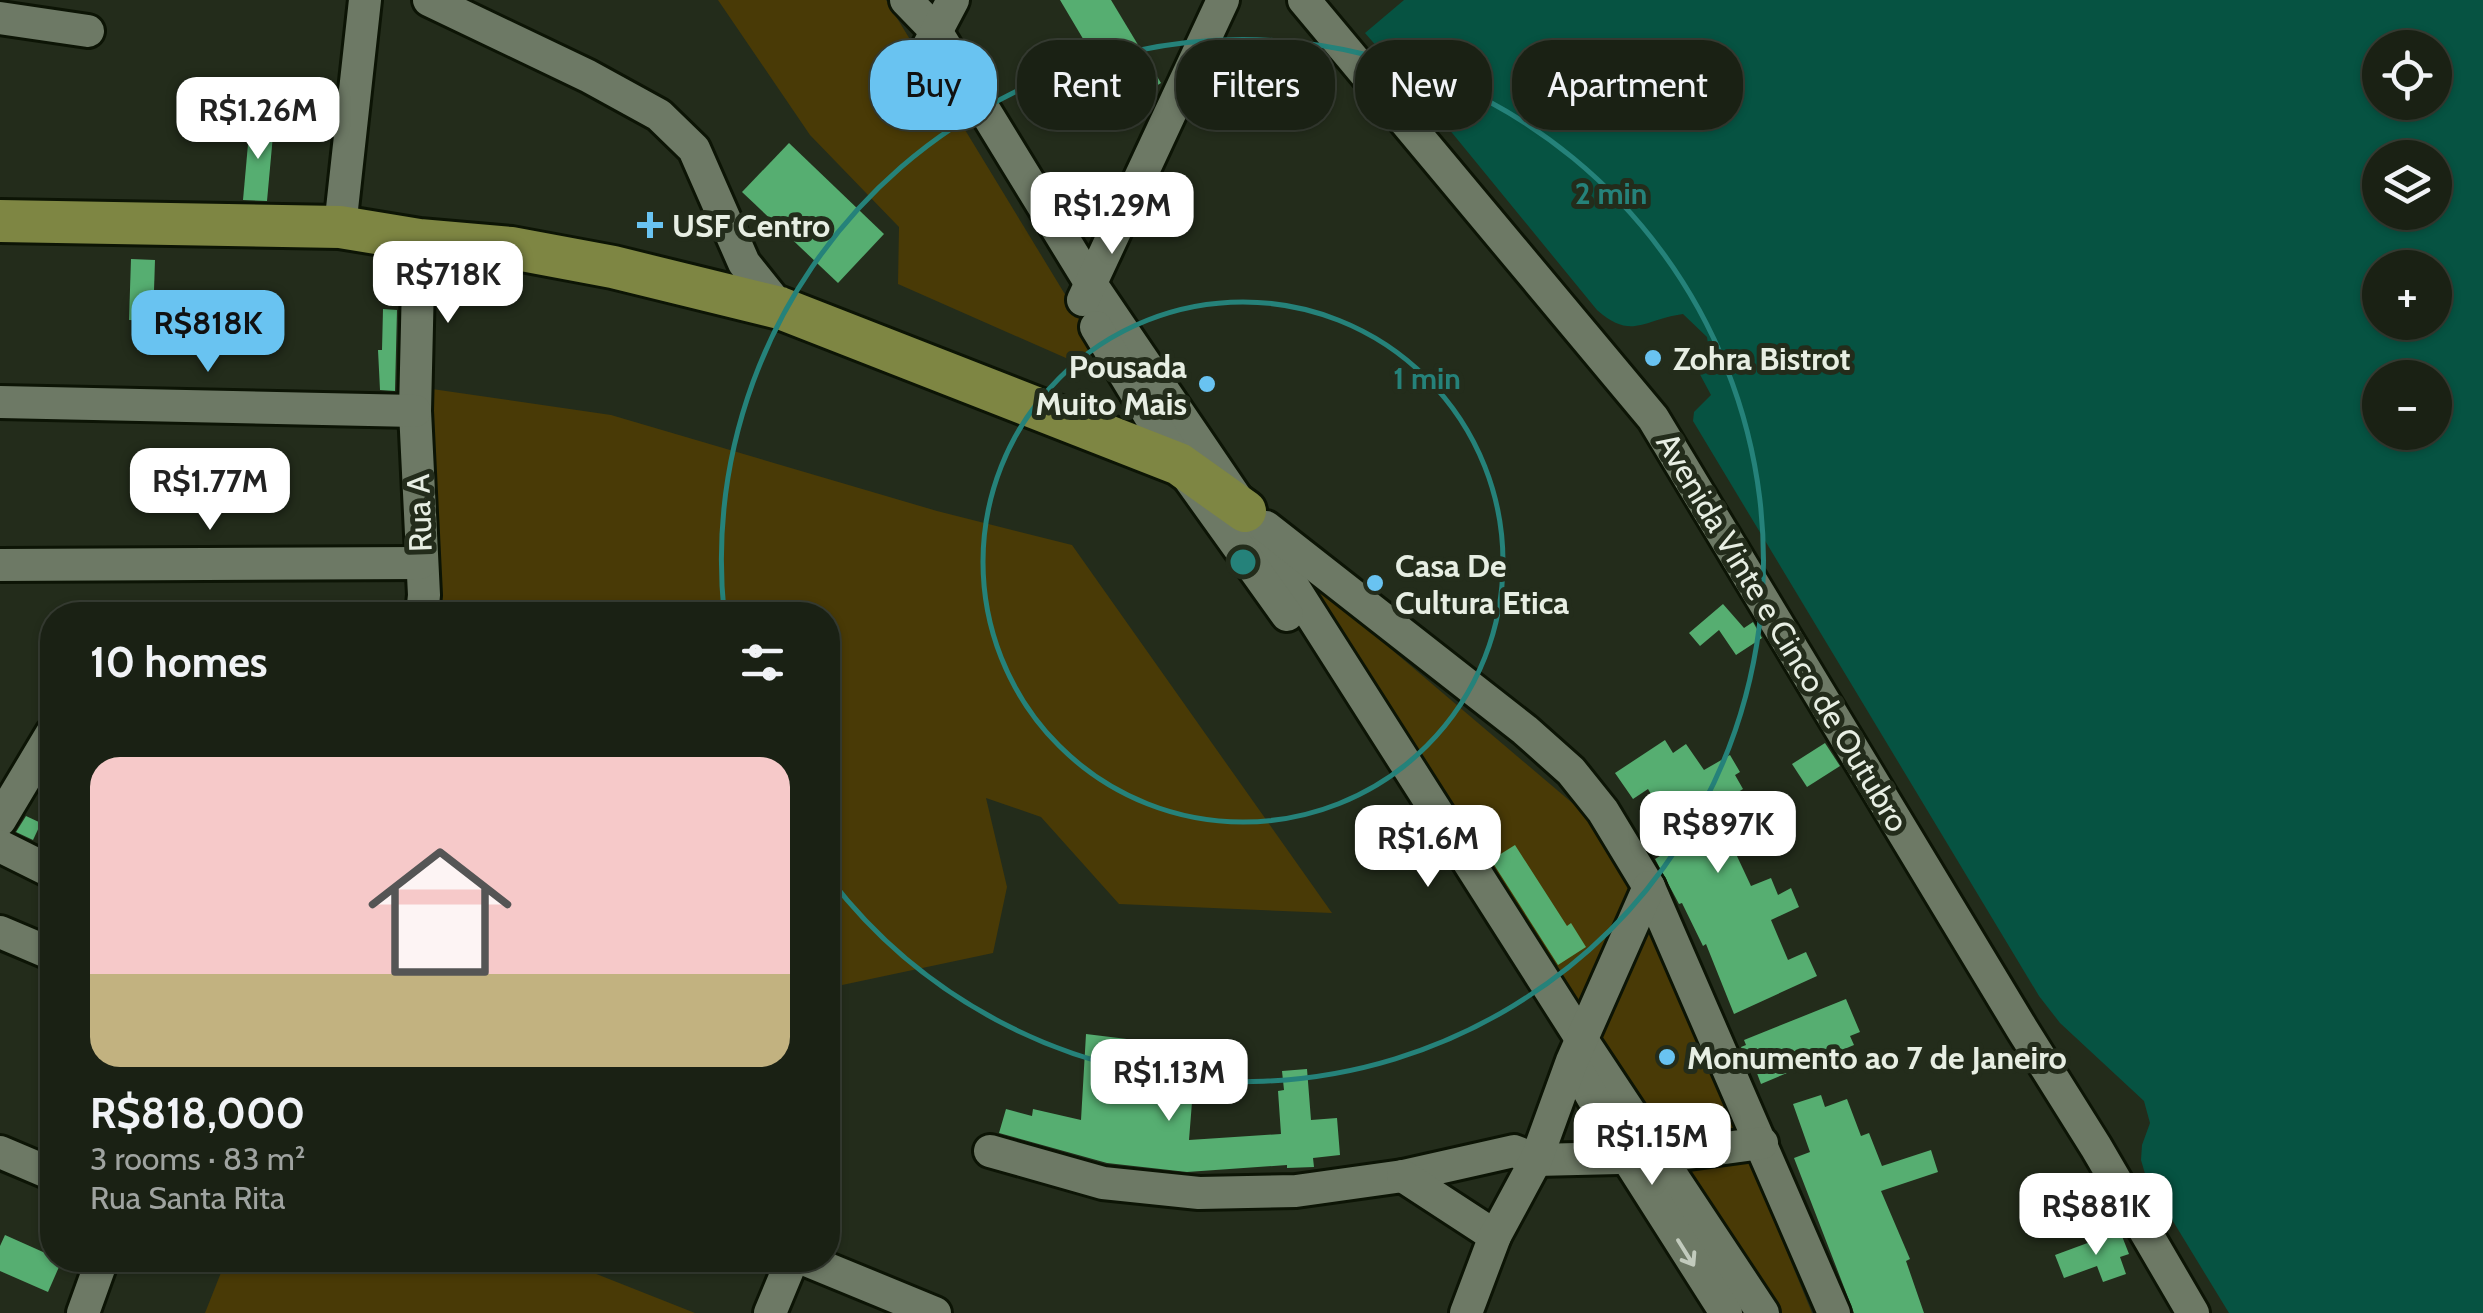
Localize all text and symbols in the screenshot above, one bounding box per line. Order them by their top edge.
map controls [2362,30,2452,450]
button: locate [2362,30,2452,120]
chip: Buy [870,40,997,130]
chip: Rent [1017,40,1156,130]
chip: Filters [1176,40,1335,130]
chip: New [1355,40,1492,130]
chip: Apartment [1512,40,1743,130]
pin: R$1.26M [166,77,350,162]
text: R$1.26M [198,90,318,129]
button: layers [2362,140,2452,230]
pin: R$1.29M [1020,172,1204,257]
text: 2 min [1575,175,1647,212]
text: R$1.29M [1053,185,1171,224]
place label: USF Centro [672,206,830,245]
marker: USF Centro [637,212,663,238]
pin: R$718K [367,241,529,326]
button: + [2362,250,2452,340]
text: R$718K [395,254,501,293]
pin: R$818K [127,290,289,375]
text: R$818K [153,303,263,342]
place label: Zohra Bistrot [1673,339,1851,378]
place label: Pousada Muito Mais [1035,347,1187,423]
marker: Zohra Bistrot [1642,347,1664,369]
text: 1 min [1393,360,1461,397]
button: − [2362,360,2452,450]
marker: Pousada Muito Mais [1196,373,1218,395]
street label: Avenida Vinte e Cinco de Outubro [1648,426,1918,838]
pin: R$1.77M [118,448,302,533]
text: R$1.77M [152,461,268,500]
street label: Rua A [398,473,440,553]
centre of rings [1225,544,1261,580]
place label: Casa De Cultura Etica [1395,546,1569,622]
marker: Casa De Cultura Etica [1364,572,1386,594]
icon: filters [735,635,790,690]
text: 10 homes [90,636,268,688]
pin: R$897K [1637,791,1799,876]
text: R$897K [1662,804,1774,843]
pin: R$1.6M [1347,805,1509,890]
text: R$1.6M [1377,818,1479,857]
icon: home [350,822,530,1002]
place label: Monumento ao 7 de Janeiro [1687,1038,2067,1077]
pin: R$1.13M [1077,1039,1261,1124]
marker: Monumento ao 7 de Janeiro [1656,1046,1678,1068]
text: R$1.13M [1113,1052,1225,1091]
text: R$818,000 [90,1087,305,1139]
pin: R$1.15M [1560,1103,1744,1188]
text: R$1.15M [1596,1116,1708,1155]
text: 3 rooms · 83 m² [90,1139,305,1178]
pin: R$881K [2015,1173,2177,1258]
text: Rua Santa Rita [90,1178,285,1217]
text: R$881K [2041,1186,2151,1225]
one-way arrow [1676,1238,1696,1266]

